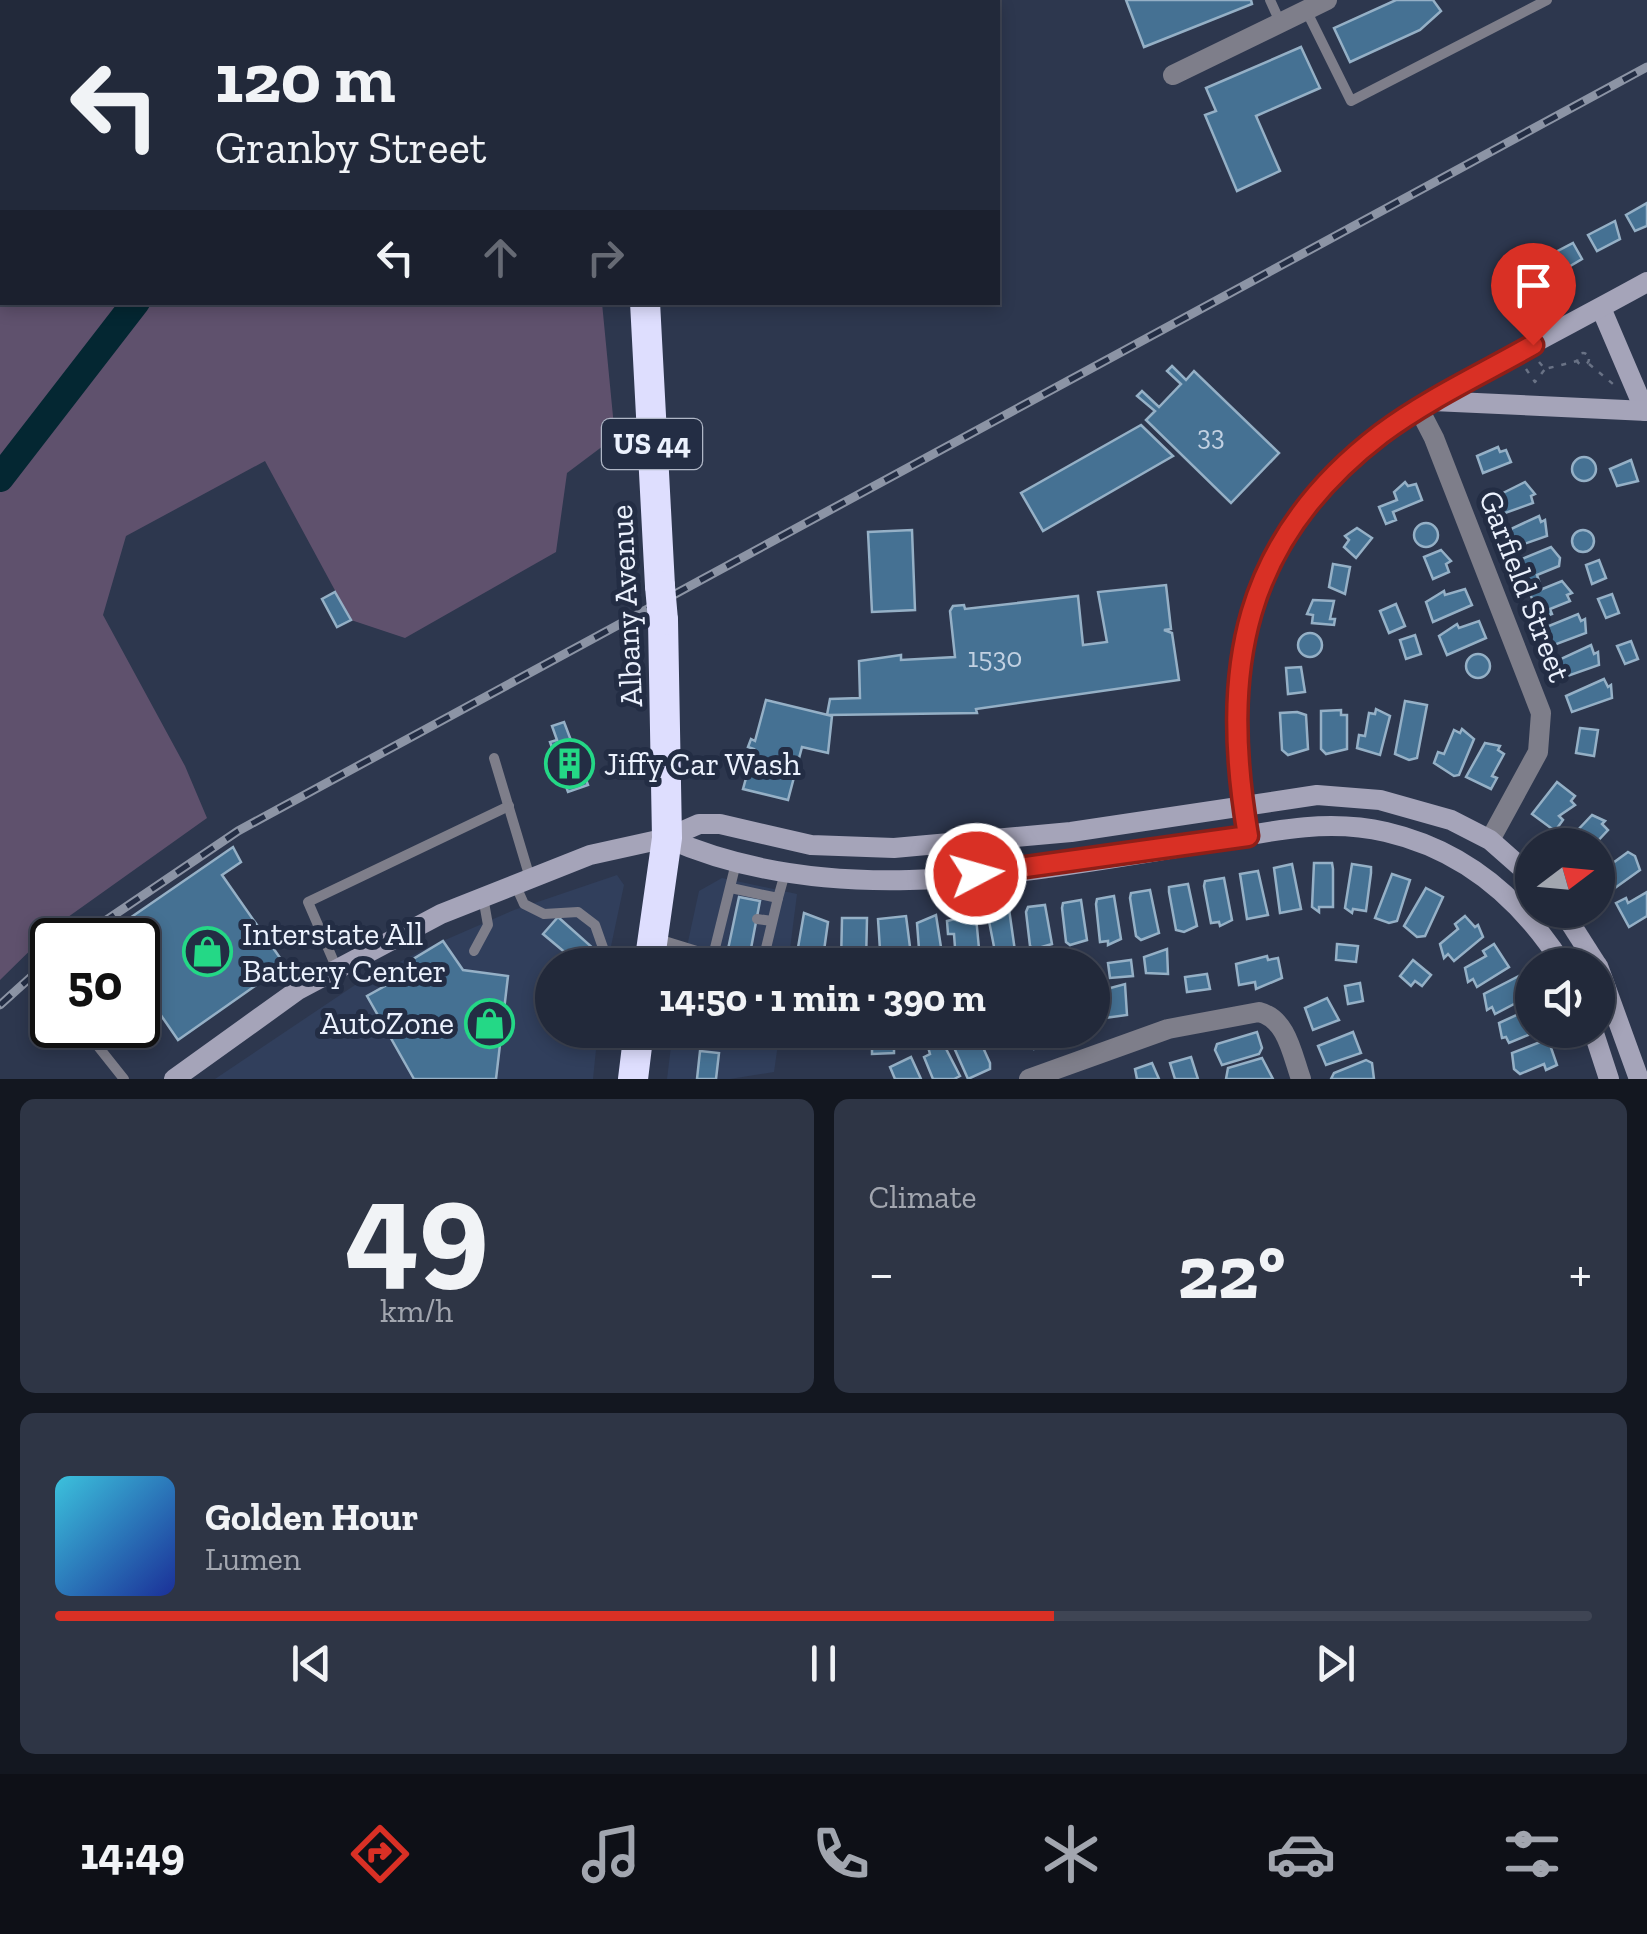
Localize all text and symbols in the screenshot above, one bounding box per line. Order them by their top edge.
text: 120 m [215,36,396,120]
icon: left [50,40,180,170]
text: Granby Street [215,121,487,175]
icon: left [368,230,423,285]
icon: ahead [473,230,528,285]
icon: right [578,230,633,285]
pin [1491,243,1576,346]
icon: arrive [1506,258,1561,313]
road number: US 44 [602,419,702,469]
house number: 33 [1197,419,1225,452]
street label: Garfield Street [1471,485,1579,687]
street label: Albany Avenue [602,504,650,708]
house number: 1530 [968,641,1022,674]
building icon: Jiffy Car Wash [543,738,595,790]
place label: Jiffy Car Wash [604,745,801,783]
position arrow [924,822,1028,926]
north arrow [1515,828,1615,928]
map controls [1515,828,1615,1048]
place label: Interstate All Battery Center [242,915,446,990]
speed limit sign: 50 [30,918,160,1048]
shop icon: Interstate All Battery Center [181,926,233,978]
button: sound [1515,948,1615,1048]
text: 14:50 · 1 min · 390 m [659,975,986,1021]
shop icon: AutoZone [463,997,515,1049]
place label: AutoZone [320,1004,454,1042]
text: 49 [345,1149,489,1305]
text: Climate [869,1178,977,1216]
text: 22° [1178,1227,1285,1317]
text: − [869,1240,894,1306]
text: + [1569,1240,1592,1306]
text: km/h [380,1292,453,1330]
text: Golden Hour [205,1494,418,1540]
text: Lumen [205,1540,301,1578]
icon: previous [284,1636,339,1691]
icon: pause [796,1636,851,1691]
icon: next [1308,1636,1363,1691]
icon: directions [345,1819,415,1889]
icon: music [576,1819,646,1889]
icon: phone [806,1819,876,1889]
icon: climate [1036,1819,1106,1889]
icon: car [1266,1819,1336,1889]
icon: filters [1497,1819,1567,1889]
text: 14:49 [80,1827,185,1881]

